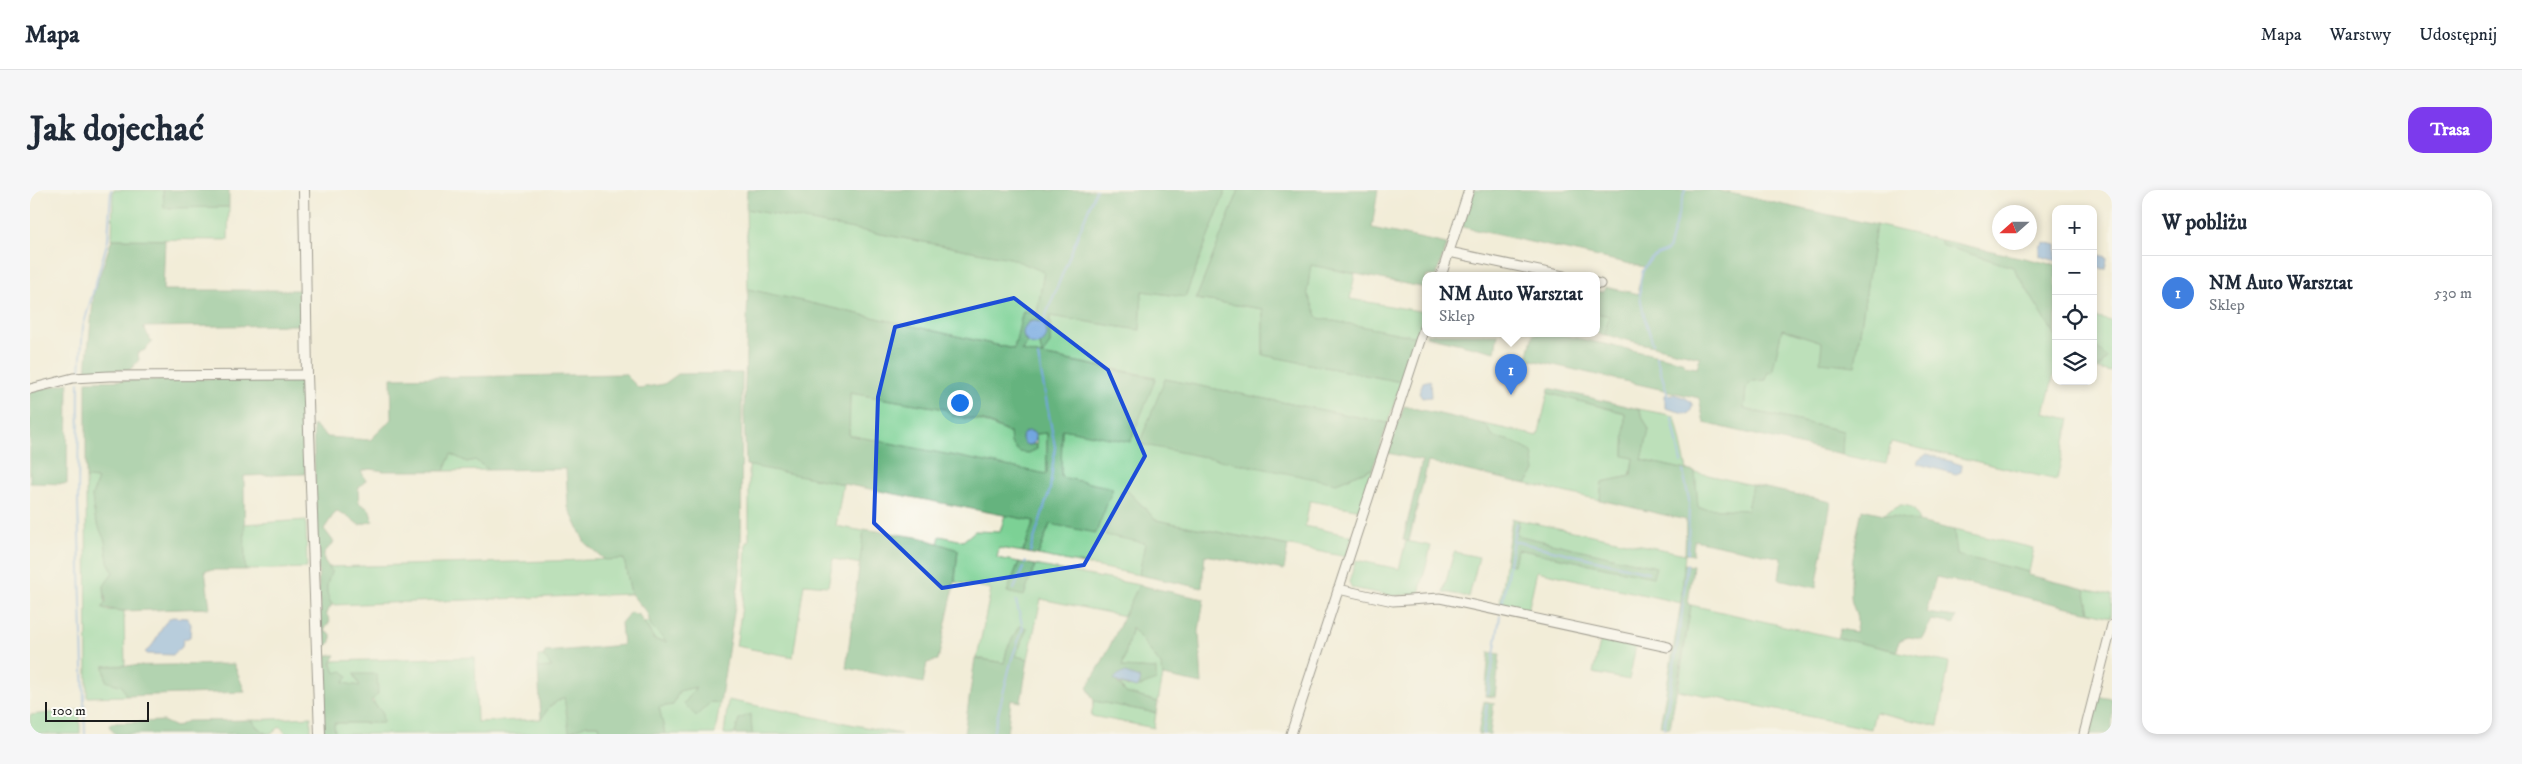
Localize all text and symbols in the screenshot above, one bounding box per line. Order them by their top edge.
text: Mapa [25,20,79,50]
text: Mapa [2261,24,2302,46]
text: Warstwy [2330,24,2391,46]
text: Udostępnij [2419,24,2497,46]
button: Trasa [2408,107,2492,153]
text: Jak dojechać [30,108,204,152]
north arrow [1992,205,2037,250]
map controls [2052,205,2097,385]
button: + [2052,205,2097,250]
text: W pobliżu [2162,210,2247,236]
button: − [2052,250,2097,295]
popup [1422,272,1600,337]
text: NM Auto Warsztat [2209,272,2353,295]
text: NM Auto Warsztat [1439,283,1583,306]
text: 1 [2175,283,2181,303]
text: 530 m [2434,283,2472,303]
button: locate [2052,295,2097,340]
text: Sklep [2209,295,2245,315]
text: Sklep [1439,306,1475,326]
button: layers [2052,340,2097,385]
pin: 1 [1495,354,1527,395]
your location [947,390,973,416]
scale bar [45,699,149,722]
text: 100 m [52,702,86,720]

